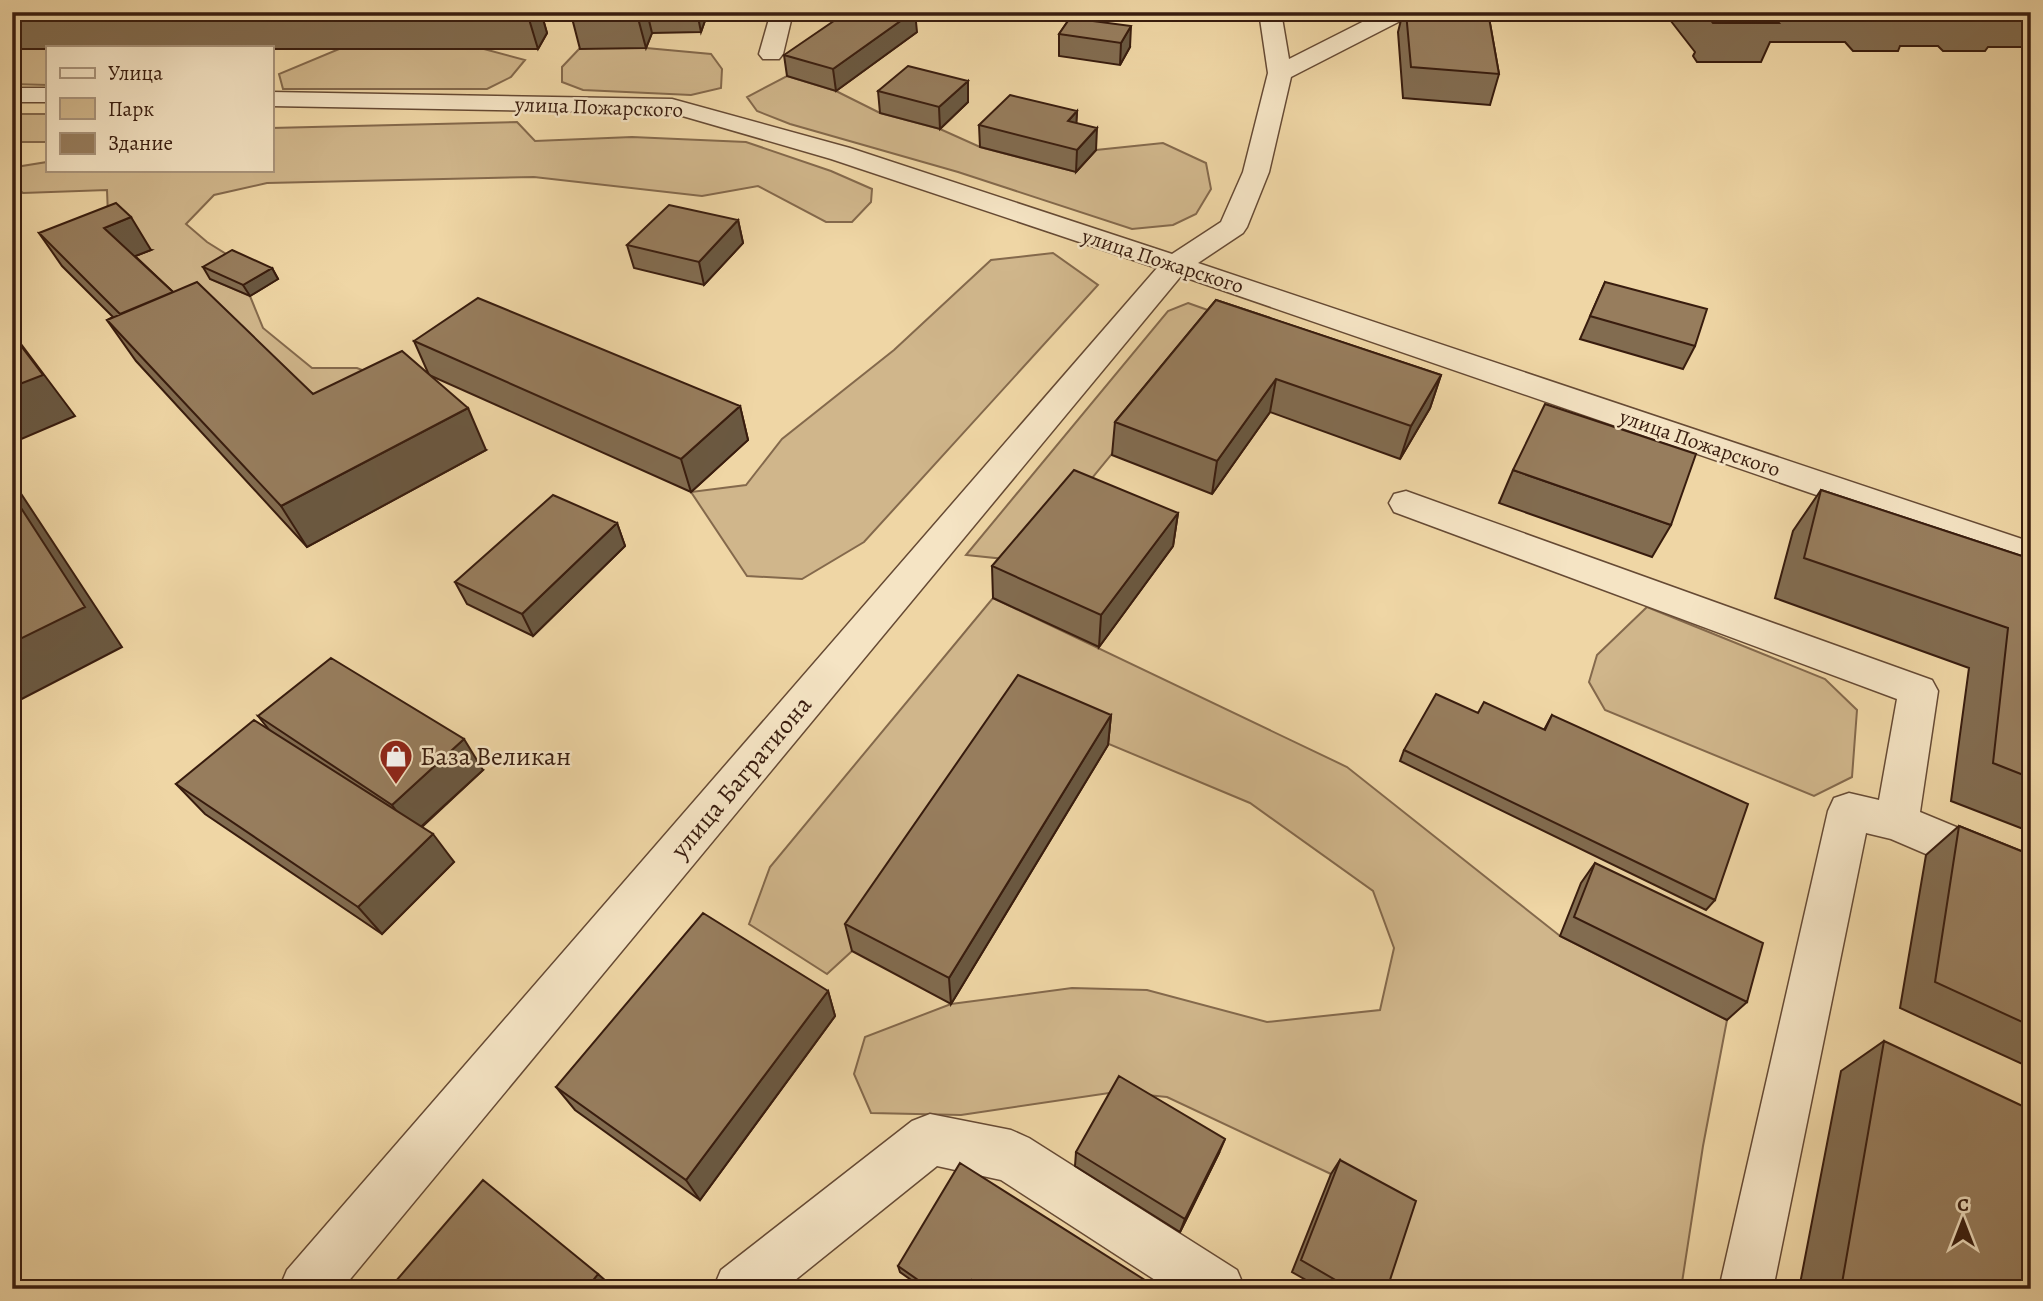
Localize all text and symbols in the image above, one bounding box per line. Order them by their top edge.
legend [46,46,273,172]
text: Улица [108,59,163,87]
street label: улица Пожарского [513,90,684,124]
text: Парк [108,95,154,123]
text: Здание [108,129,173,157]
street label: улица Пожарского [1078,221,1247,300]
street label: улица Пожарского [1615,402,1784,484]
street label: улица Багратиона [662,688,820,867]
shop icon: База Великан [377,737,415,786]
place label: База Великан [420,739,571,774]
north arrow [1927,1186,1997,1256]
text: С [1957,1192,1969,1218]

